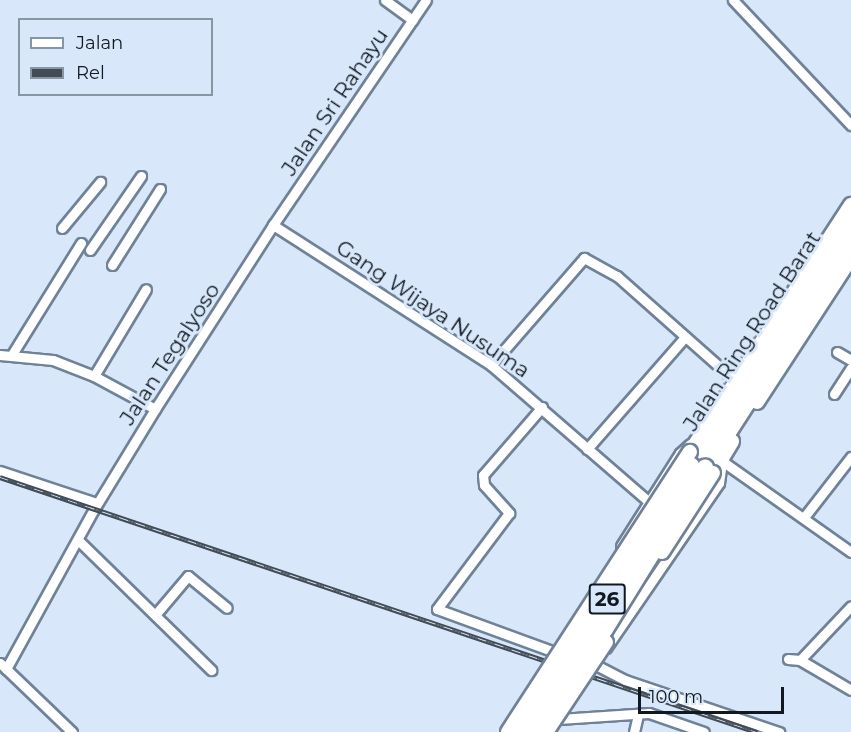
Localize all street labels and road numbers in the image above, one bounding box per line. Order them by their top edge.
street label: Jalan Sri Rahayu [276,24,394,180]
street label: Jalan Ring Road Barat [678,227,826,435]
street label: Gang Wijaya Nusuma [331,235,535,383]
street label: Jalan Tegalyoso [115,278,225,430]
road number: 26 [588,582,626,616]

